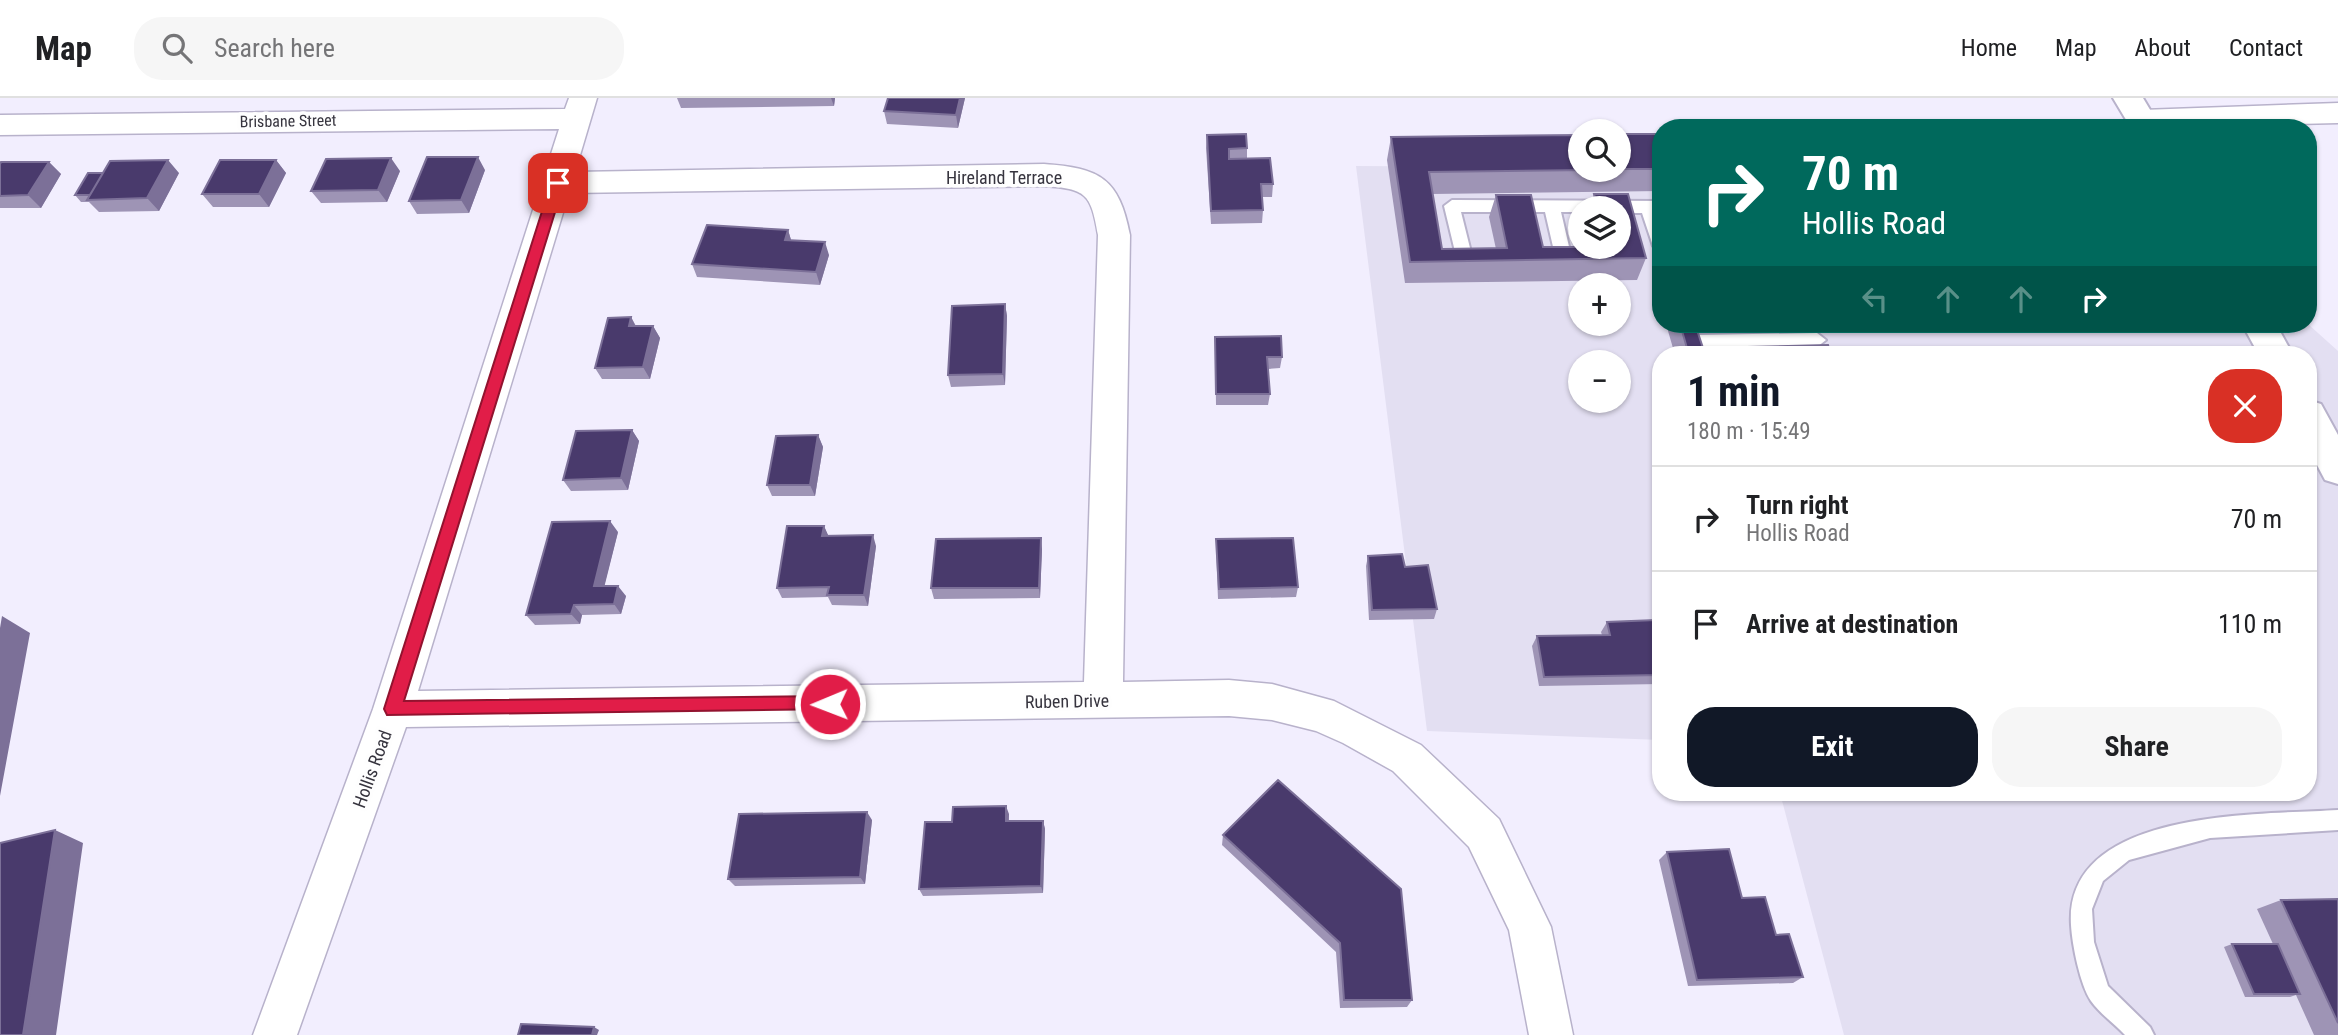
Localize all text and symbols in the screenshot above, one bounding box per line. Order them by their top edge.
search box [134,17,624,80]
text: Map [35,29,92,68]
icon: search [158,29,196,67]
text: Search here [214,33,335,63]
text: Home [1961,34,2017,62]
text: Map [2055,34,2097,62]
text: About [2135,34,2191,62]
text: Contact [2229,34,2303,62]
street label: Brisbane Street [240,111,337,131]
map controls [1568,119,1631,413]
button: search [1568,119,1631,182]
text: 70 m [1802,145,1899,202]
icon: right [1687,147,1778,238]
pin [528,153,588,213]
icon: arrive [539,164,577,202]
street label: Hireland Terrace [946,167,1062,188]
button: layers [1568,196,1631,259]
text: Hollis Road [1802,204,1946,242]
button: + [1568,273,1631,336]
icon: left [1856,280,1894,318]
icon: ahead [1929,280,1967,318]
icon: ahead [2002,280,2040,318]
icon: right [2075,280,2113,318]
button: − [1568,350,1631,413]
text: 1 min [1687,367,1780,416]
button: close [2208,369,2282,443]
text: 180 m · 15:49 [1687,418,1811,445]
text: Turn right [1746,490,1848,520]
icon: right [1687,500,1725,538]
text: 70 m [2231,504,2282,534]
text: Hollis Road [1746,520,1850,547]
icon: arrive [1687,605,1725,643]
text: Arrive at destination [1746,609,1958,639]
text: 110 m [2218,609,2282,639]
position arrow [793,667,867,741]
street label: Ruben Drive [1025,690,1109,712]
button: Exit [1687,707,1978,787]
button: Share [1992,707,2282,787]
street label: Hollis Road [348,727,396,811]

